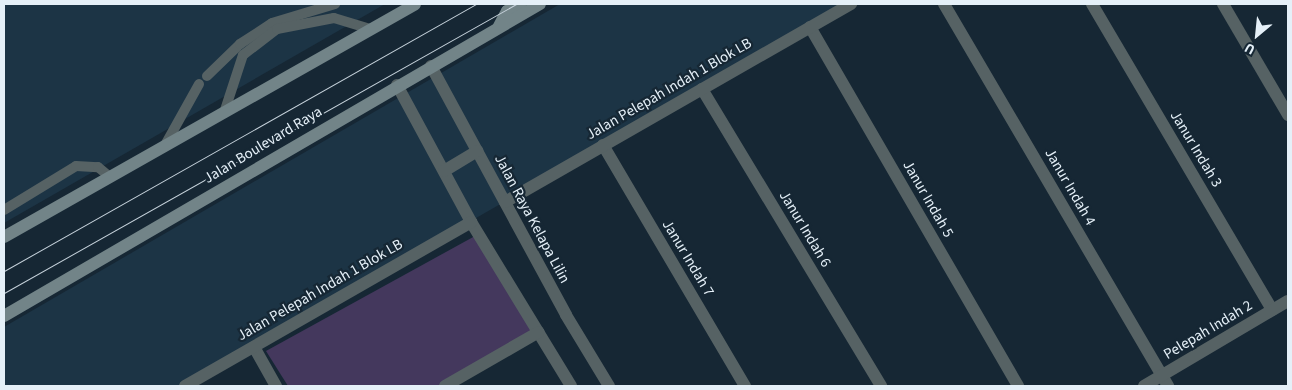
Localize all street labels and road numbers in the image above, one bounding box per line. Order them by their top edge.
street label: Jalan Pelepah Indah 1 Blok LB [583,34,755,144]
street label: Jalan Boulevard Raya [201,103,325,187]
street label: Janur Indah 3 [1166,108,1226,190]
street label: Janur Indah 4 [1041,145,1099,229]
street label: Jalan Raya Kelapa Lilin [490,151,574,287]
street label: Janur Indah 5 [899,157,957,241]
street label: Janur Indah 6 [775,188,835,270]
street label: Janur Indah 7 [658,217,718,299]
street label: Jalan Pelepah Indah 1 Blok LB [234,235,406,345]
street label: Pelepah Indah 2 [1160,296,1256,364]

